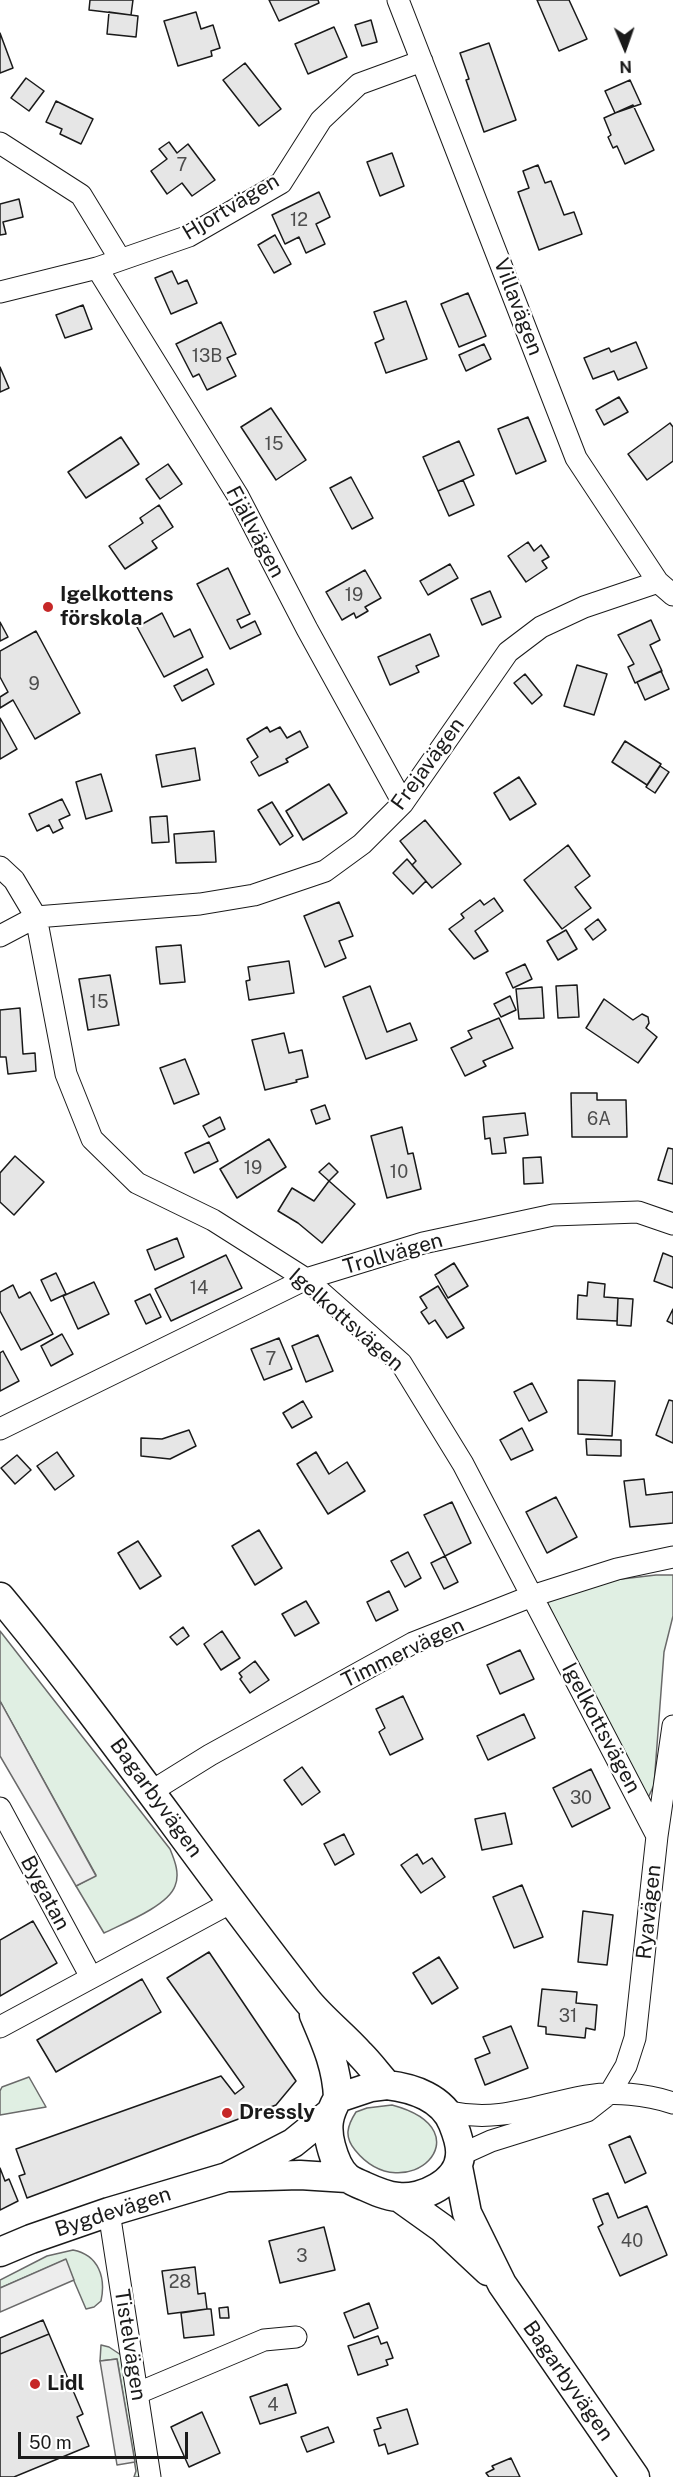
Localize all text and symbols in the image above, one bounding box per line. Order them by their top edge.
north arrow [595,18,655,78]
text: N [619,57,632,76]
house number: 7 [177,154,187,176]
street label: Hjortvägen [178,168,284,246]
house number: 12 [290,209,308,231]
street label: Villavägen [488,255,548,359]
house number: 13B [192,345,222,367]
house number: 15 [265,433,283,455]
street label: Fjällvägen [220,482,290,582]
place label: Igelkottens förskola [60,582,174,632]
house number: 19 [345,584,363,606]
marker: Igelkottens förskola [41,600,55,614]
house number: 9 [28,673,40,695]
street label: Frejavägen [386,713,470,815]
house number: 15 [90,991,108,1013]
house number: 6A [587,1108,611,1130]
house number: 19 [244,1157,262,1179]
house number: 10 [390,1161,408,1183]
street label: Trollvägen [340,1228,446,1280]
street label: Igelkottsvägen [283,1263,409,1377]
house number: 14 [190,1277,208,1299]
house number: 7 [266,1348,276,1370]
street label: Timmervägen [338,1612,468,1694]
street label: Igelkottsvägen [556,1659,646,1797]
street label: Bagarbyvägen [104,1734,208,1862]
house number: 30 [570,1787,592,1809]
street label: Bygatan [15,1851,75,1935]
street label: Ryavägen [631,1863,667,1961]
house number: 31 [559,2005,577,2027]
place label: Dressly [239,2100,315,2126]
marker: Dressly [220,2106,234,2120]
street label: Bygdevägen [52,2181,174,2243]
house number: 40 [621,2230,643,2252]
house number: 3 [296,2245,308,2267]
house number: 28 [169,2271,191,2293]
street label: Tistelvägen [109,2287,151,2403]
street label: Bagarbyvägen [517,2316,619,2446]
place label: Lidl [47,2371,84,2397]
marker: Lidl [28,2377,42,2391]
house number: 4 [267,2394,279,2416]
scale bar [21,2420,190,2458]
text: 50 m [29,2432,72,2453]

